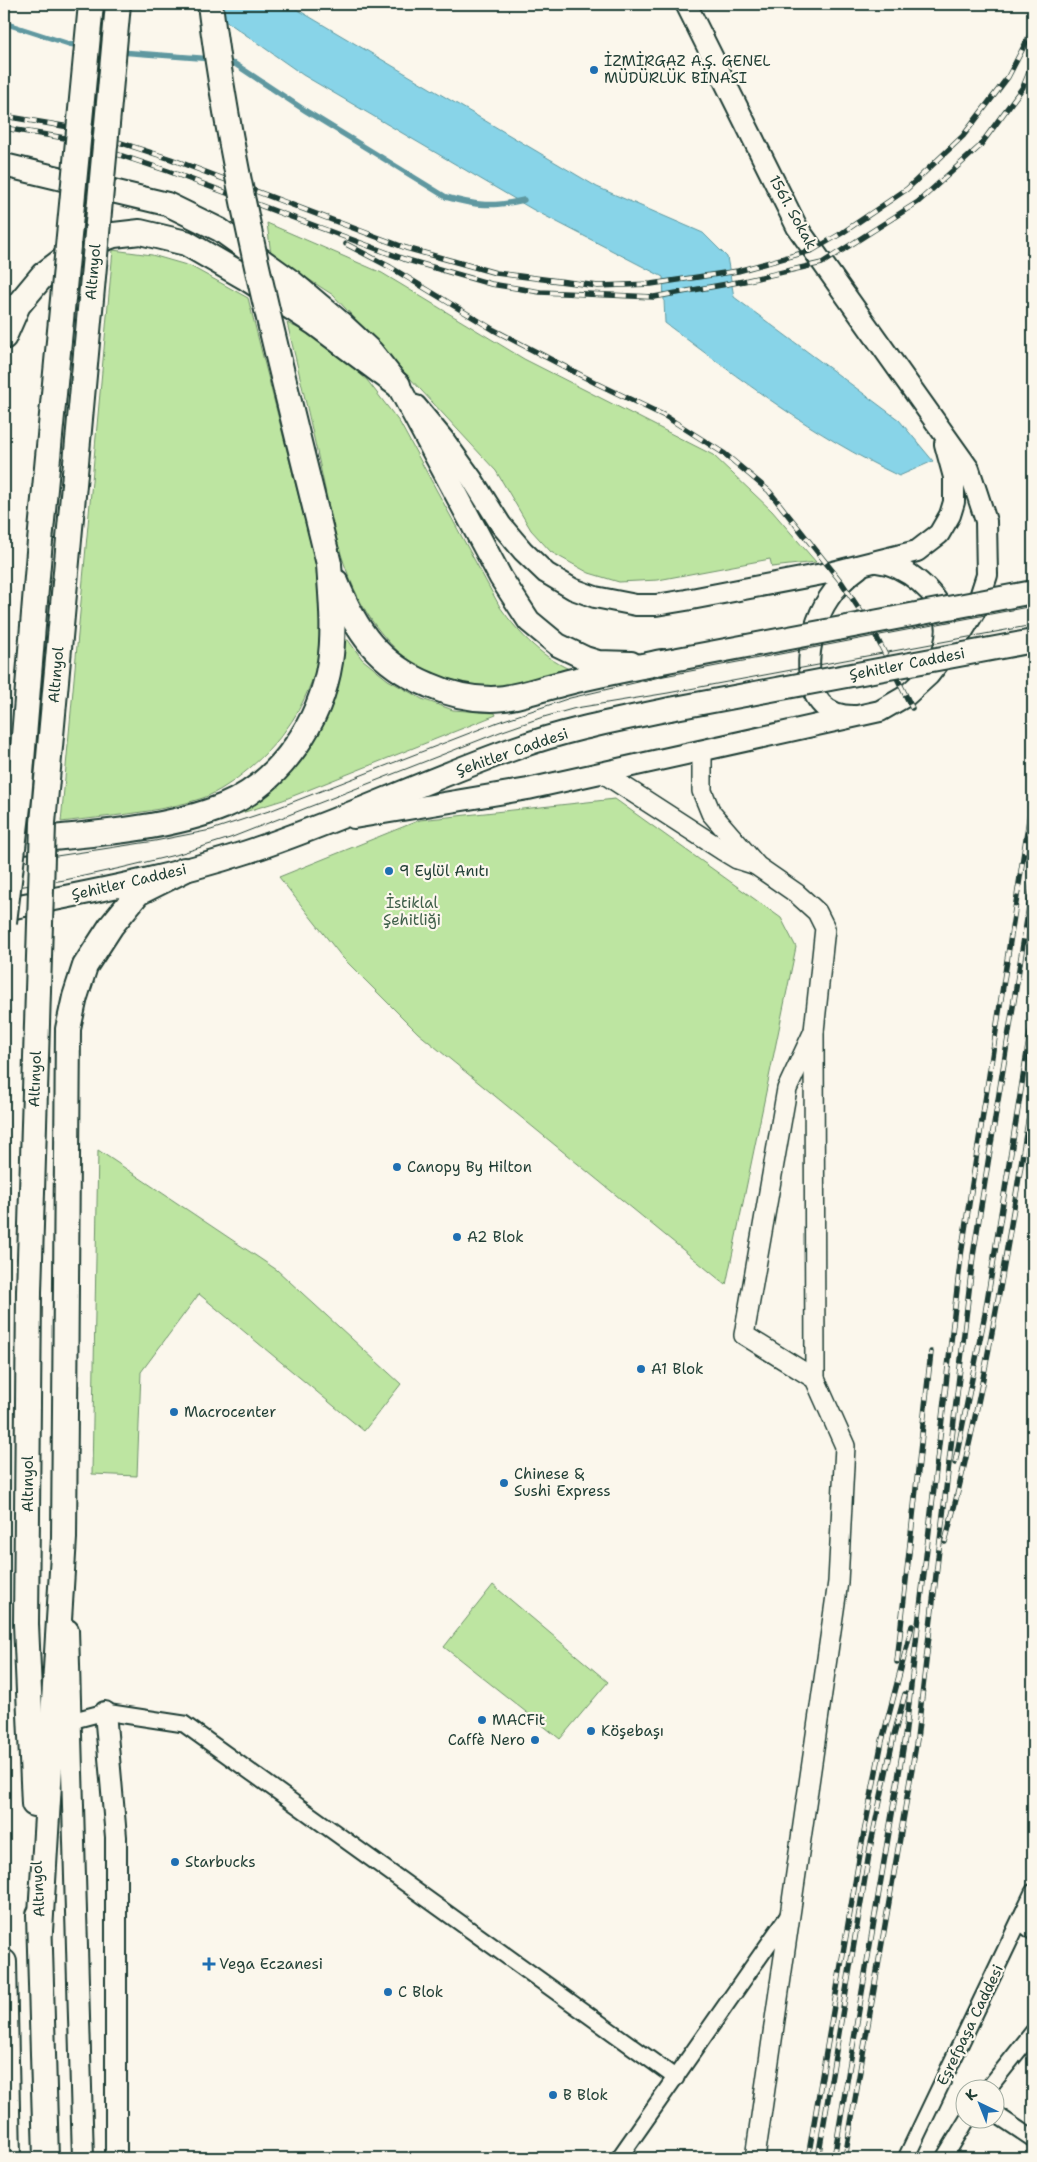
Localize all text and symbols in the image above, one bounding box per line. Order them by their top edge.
place label: İZMİRGAZ A.Ş. GENEL MÜDÜRLÜK BİNASI [604,51,771,88]
marker: İZMİRGAZ A.Ş. GENEL MÜDÜRLÜK BİNASI [588,64,600,76]
street label: 1561. Sokak [764,171,822,253]
street label: Altınyol [81,242,105,301]
street label: Şehitler Caddesi [847,643,967,685]
street label: Altınyol [44,645,68,704]
street label: Şehitler Caddesi [453,723,571,781]
street label: Şehitler Caddesi [69,859,189,905]
place label: 9 Eylül Anıtı [399,861,489,881]
marker: 9 Eylül Anıtı [383,865,395,877]
park label: İstiklal Şehitliği [383,893,441,930]
street label: Altınyol [24,1050,46,1108]
place label: Canopy By Hilton [407,1157,532,1177]
marker: Canopy By Hilton [391,1161,403,1173]
place label: A2 Blok [467,1227,524,1247]
marker: A2 Blok [451,1231,463,1243]
place label: A1 Blok [651,1359,704,1379]
marker: A1 Blok [635,1363,647,1375]
place label: Macrocenter [184,1402,276,1422]
marker: Macrocenter [168,1406,180,1418]
street label: Altınyol [18,1455,38,1512]
place label: Chinese & Sushi Express [514,1464,611,1501]
marker: Chinese & Sushi Express [498,1477,510,1489]
place label: MACFit [492,1710,545,1730]
marker: MACFit [476,1714,488,1726]
place label: Köşebaşı [601,1721,664,1741]
marker: Köşebaşı [585,1725,597,1737]
place label: Caffè Nero [448,1730,525,1750]
marker: Caffè Nero [529,1734,541,1746]
place label: Starbucks [185,1852,256,1872]
marker: Starbucks [169,1856,181,1868]
street label: Altınyol [27,1860,49,1918]
place label: Vega Eczanesi [219,1954,323,1974]
marker: Vega Eczanesi [203,1958,215,1970]
street label: Eşrefpaşa Caddesi [932,1961,1008,2089]
place label: C Blok [398,1982,443,2002]
marker: C Blok [382,1986,394,1998]
north arrow [954,2080,1004,2130]
text: K [961,2084,981,2104]
place label: B Blok [563,2085,608,2105]
marker: B Blok [547,2089,559,2101]

